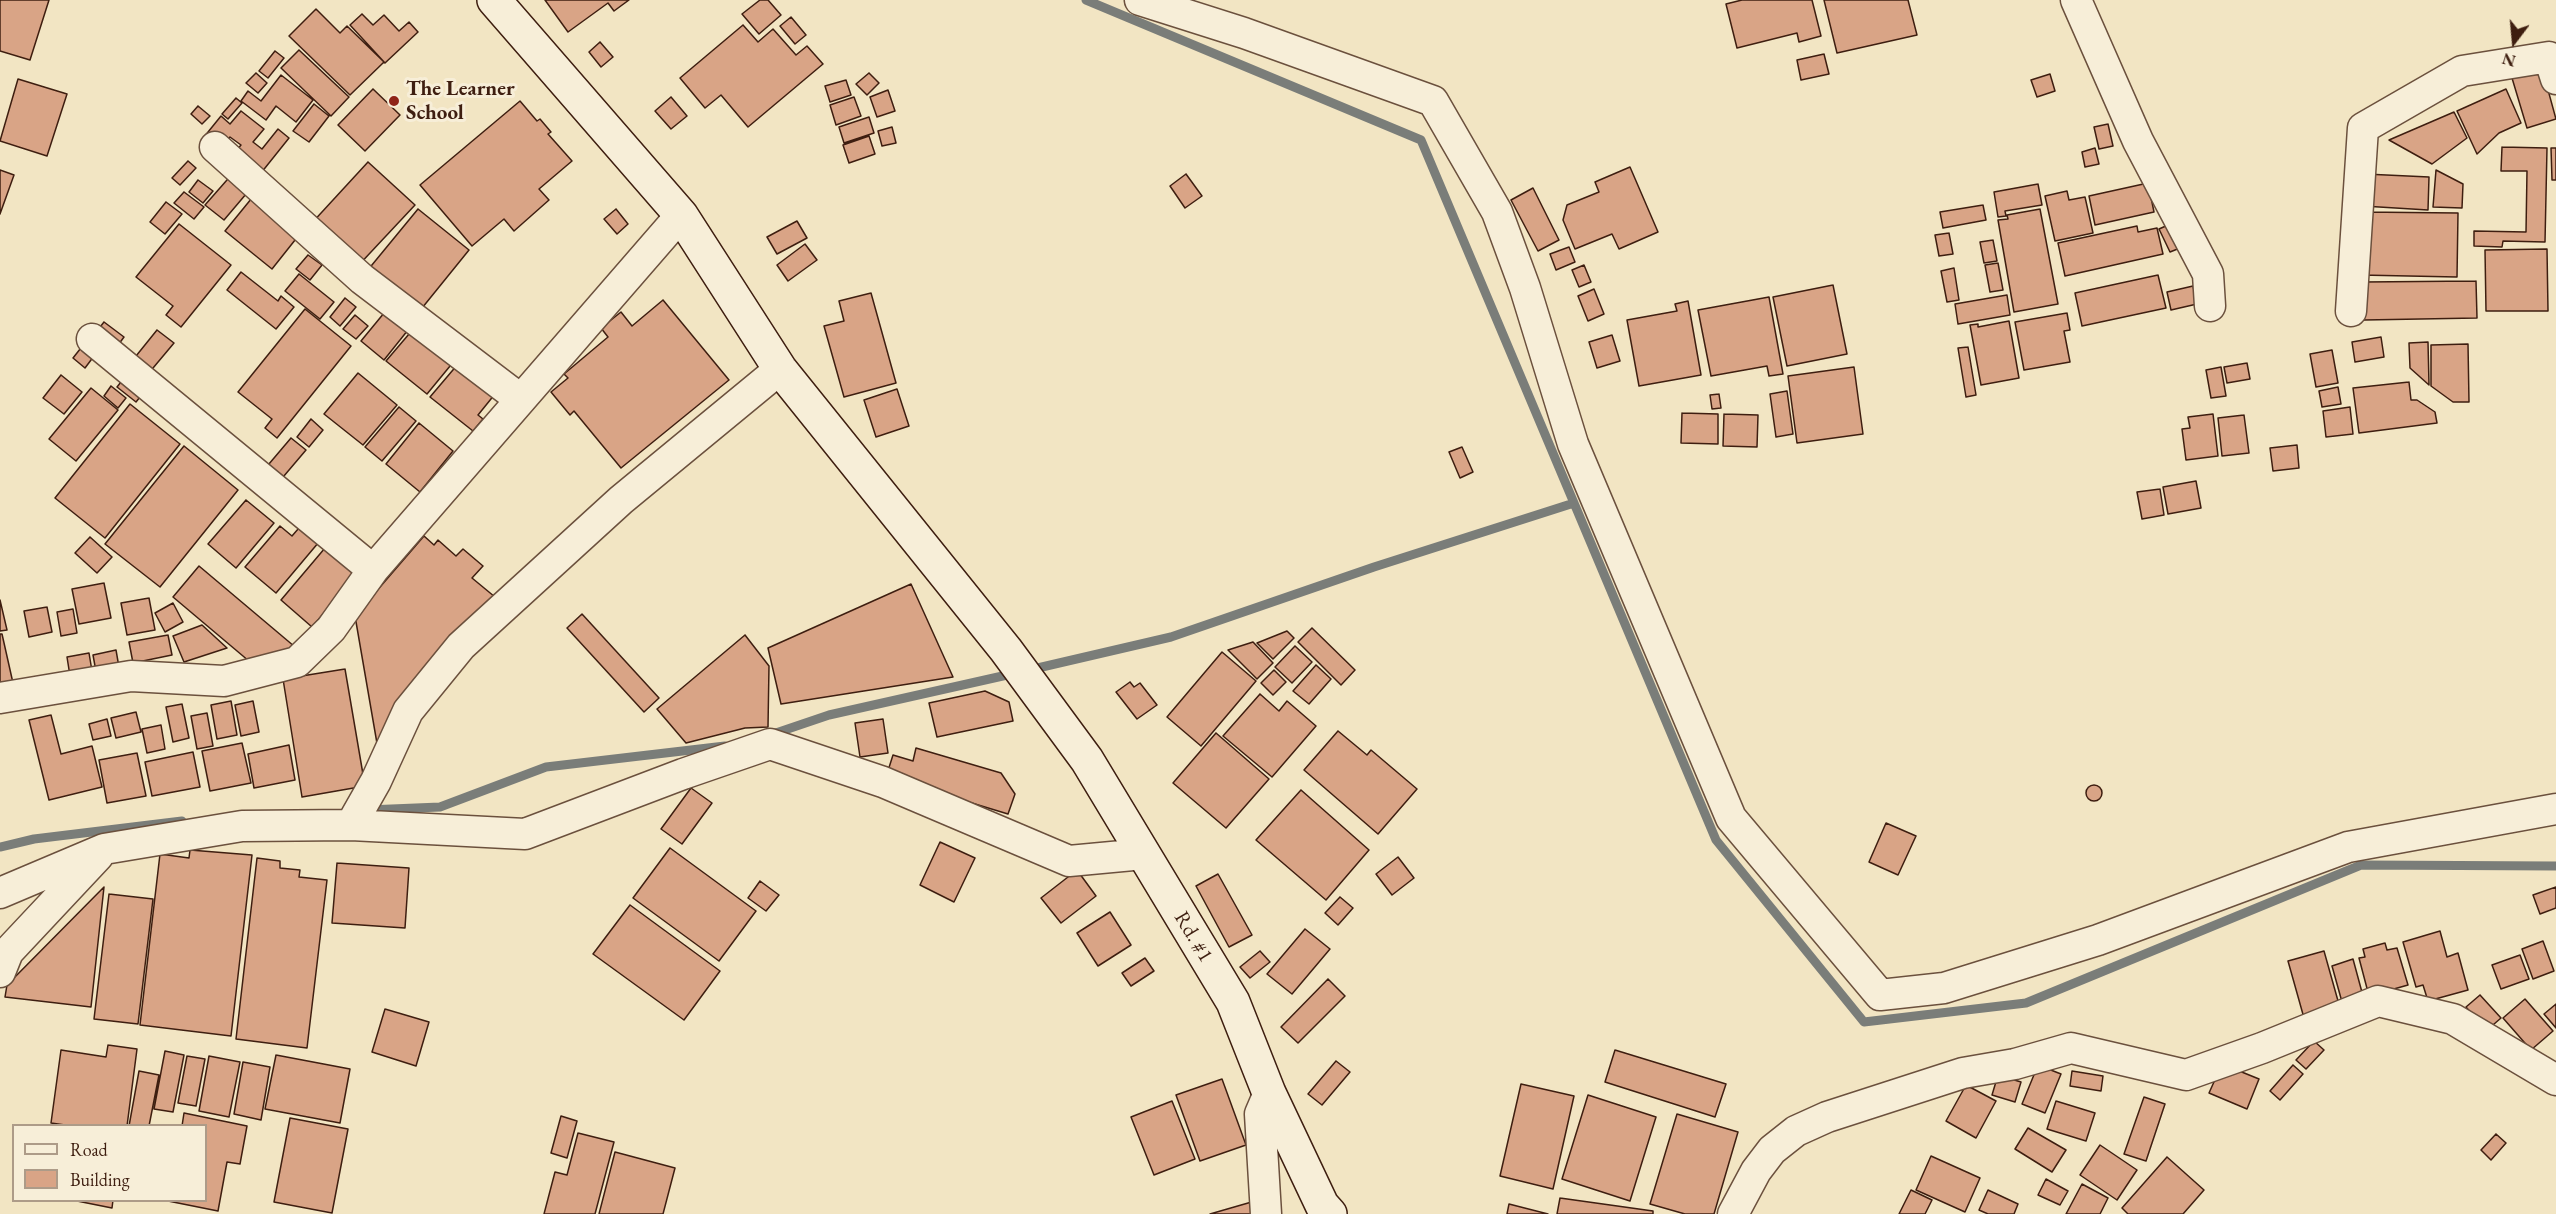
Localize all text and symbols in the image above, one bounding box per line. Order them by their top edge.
north arrow [2484,12,2544,72]
text: N [2500,48,2518,72]
place label: The Learner School [406,76,515,126]
marker: The Learner School [387,94,401,108]
street label: Rd. #1 [1168,907,1218,967]
legend [12,1124,207,1202]
text: Road [70,1138,108,1161]
text: Building [70,1168,130,1191]

